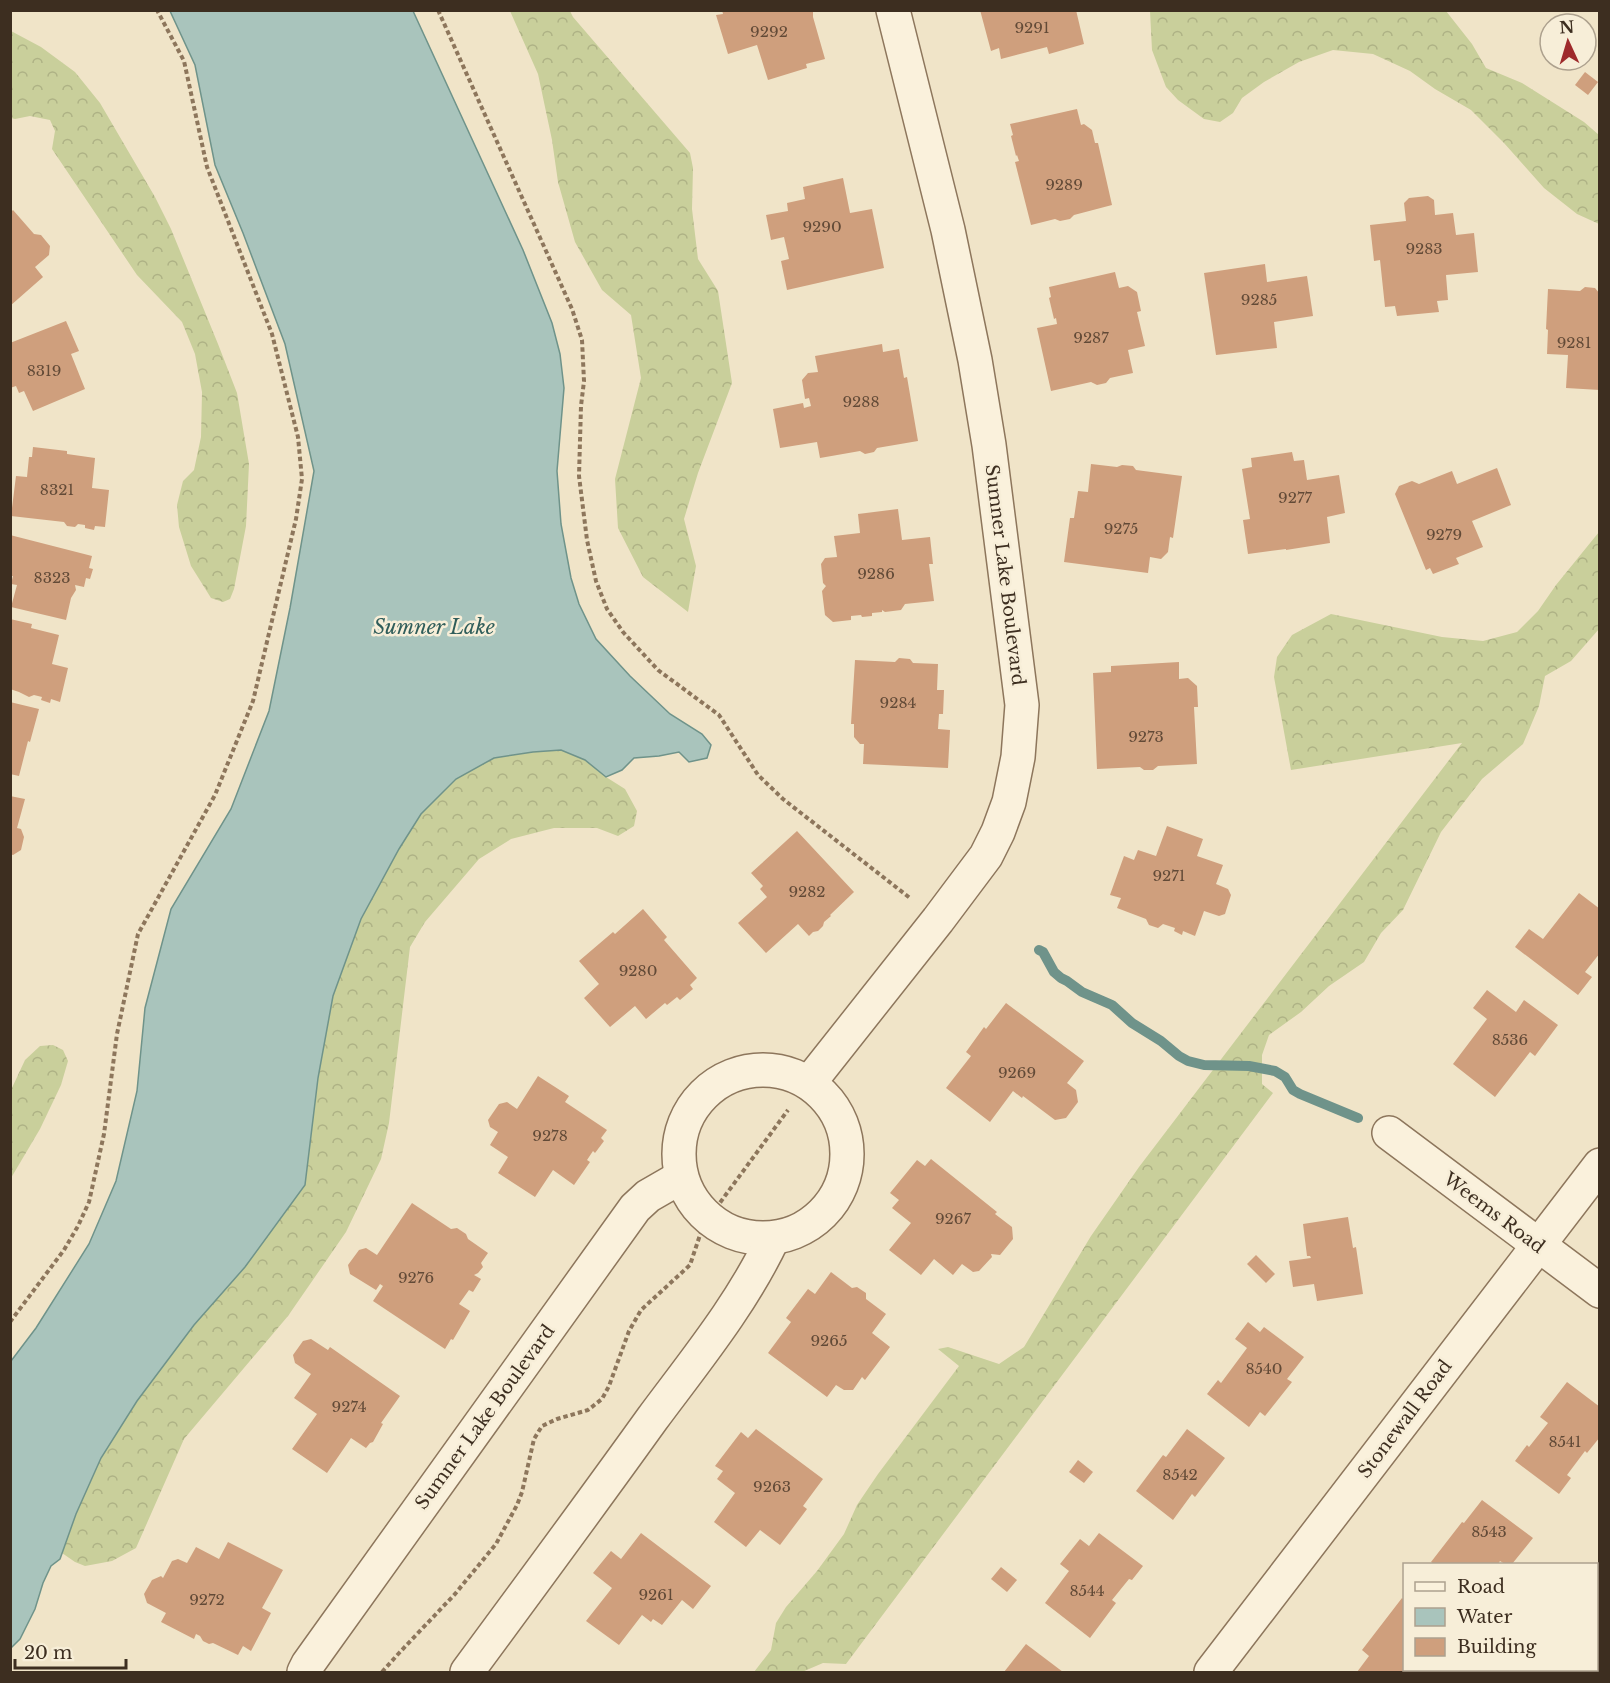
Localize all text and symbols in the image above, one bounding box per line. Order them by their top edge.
north arrow [1538,12,1598,72]
text: N [1559,17,1575,38]
house number: 9291 [1014,18,1050,37]
house number: 9292 [750,22,788,41]
house number: 9289 [1045,175,1083,194]
house number: 9290 [802,217,842,236]
house number: 9283 [1405,239,1443,258]
house number: 9285 [1241,290,1277,309]
house number: 9287 [1073,328,1109,347]
house number: 9281 [1557,333,1591,352]
house number: 8319 [27,361,61,380]
house number: 9288 [842,392,880,411]
street label: Sumner Lake Boulevard [981,463,1029,687]
house number: 8321 [40,480,74,499]
house number: 9277 [1278,488,1312,507]
house number: 9275 [1104,519,1138,538]
house number: 9279 [1426,525,1462,544]
house number: 9286 [857,564,895,583]
house number: 8323 [34,568,70,587]
water label: Sumner Lake [373,615,495,639]
house number: 9284 [880,693,916,712]
house number: 9273 [1128,727,1164,746]
house number: 9271 [1152,866,1186,885]
house number: 9282 [788,882,826,901]
house number: 9280 [619,961,657,980]
house number: 8536 [1492,1030,1528,1049]
house number: 9269 [998,1063,1036,1082]
house number: 9278 [532,1126,568,1145]
street label: Weems Road [1438,1167,1549,1258]
house number: 9267 [935,1209,971,1228]
house number: 9276 [398,1268,434,1287]
street label: Sumner Lake Boulevard [411,1320,559,1514]
house number: 9265 [810,1331,848,1350]
street label: Stonewall Road [1353,1355,1457,1483]
house number: 8540 [1245,1359,1283,1378]
house number: 9274 [332,1397,366,1416]
house number: 8541 [1548,1432,1582,1451]
house number: 8542 [1162,1465,1198,1484]
house number: 9263 [753,1477,791,1496]
house number: 8543 [1471,1522,1507,1541]
legend [1403,1563,1598,1671]
text: Road [1457,1576,1505,1598]
house number: 8544 [1069,1581,1105,1600]
house number: 9261 [638,1585,674,1604]
house number: 9272 [189,1590,225,1609]
text: Water [1456,1606,1513,1628]
scale bar [15,1632,126,1670]
text: Building [1457,1636,1536,1658]
text: 20 m [24,1642,72,1664]

